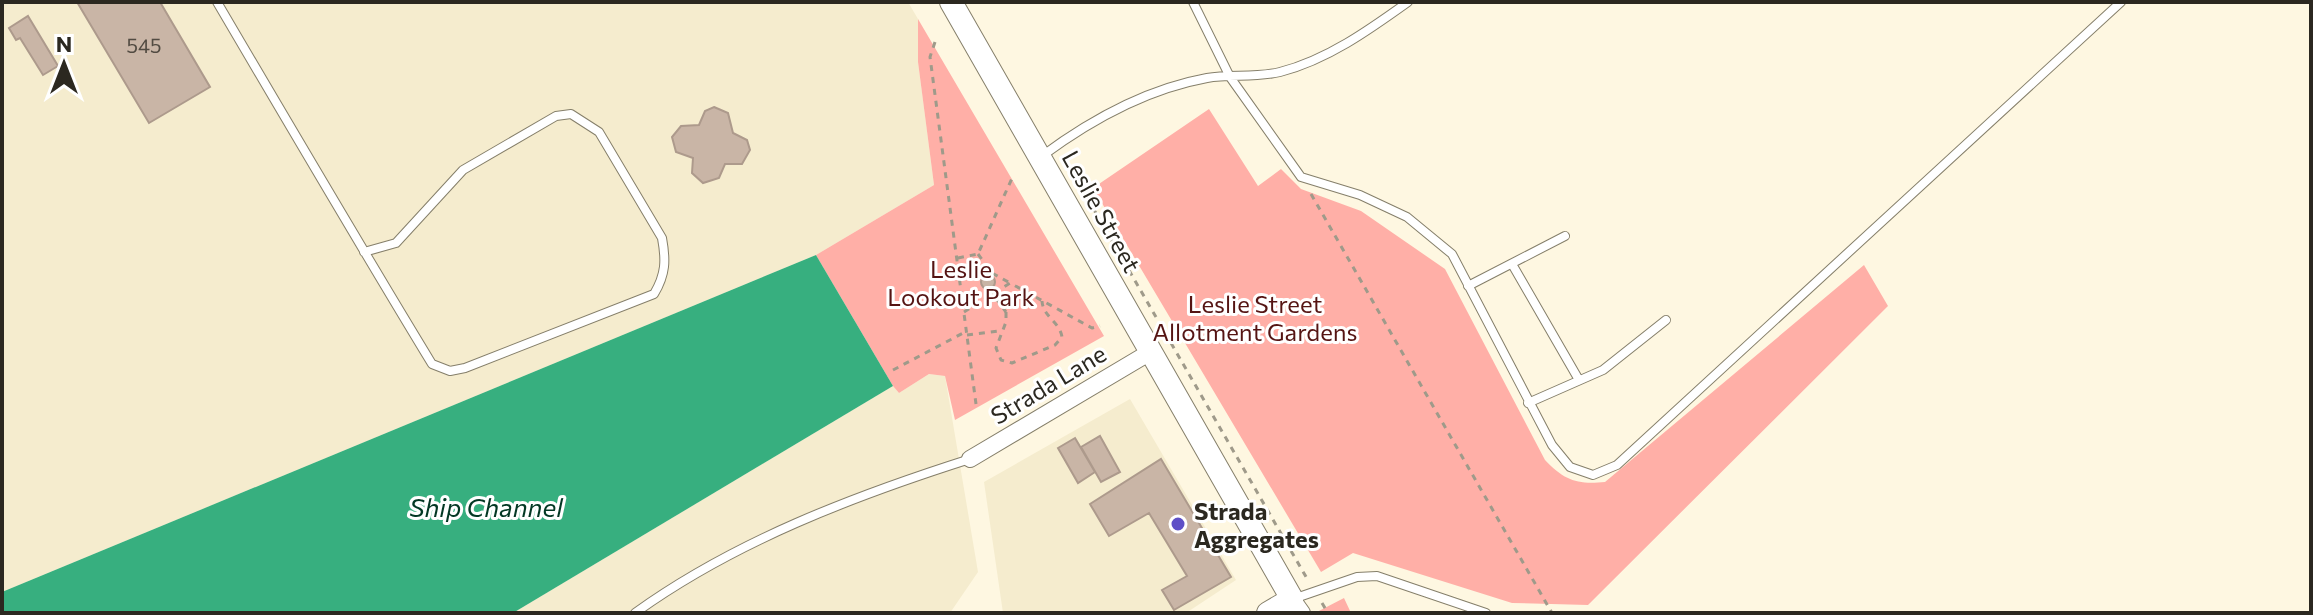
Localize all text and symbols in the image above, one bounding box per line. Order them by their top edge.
north arrow [24,24,104,104]
text: N [56,30,72,57]
house number: 545 [127,33,161,57]
street label: Leslie Street [1057,145,1147,277]
park label: Leslie Lookout Park [887,254,1035,311]
park label: Leslie Street Allotment Gardens [1152,289,1358,346]
street label: Strada Lane [985,338,1111,430]
water label: Ship Channel [409,491,564,522]
place label: Strada Aggregates [1194,496,1319,553]
marker: Strada Aggregates [1169,515,1187,533]

